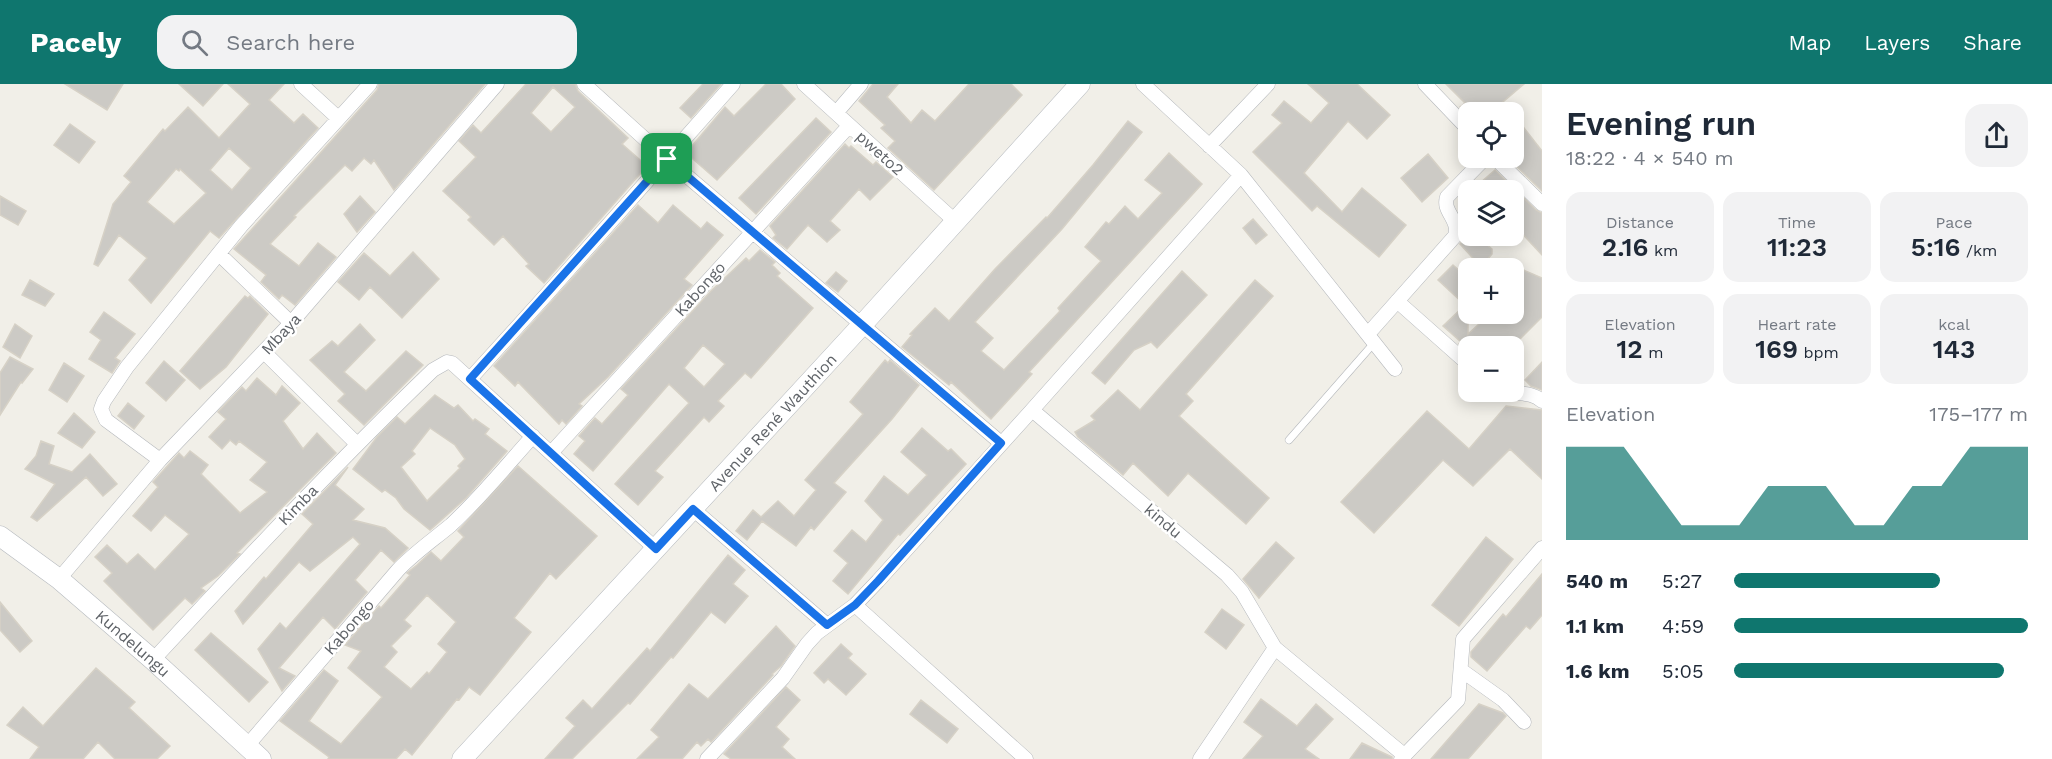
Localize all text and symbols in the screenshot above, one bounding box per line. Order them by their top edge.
search box [157,15,577,69]
text: Pacely [30,26,121,59]
icon: search [178,26,211,59]
text: Search here [226,30,355,55]
text: Map [1788,30,1831,55]
text: Layers [1864,30,1930,55]
text: Share [1963,30,2022,55]
map controls [1458,102,1524,402]
button: locate [1458,102,1524,168]
text: Evening run [1566,104,1756,143]
button: share [1965,104,2028,167]
street label: pweto2 [852,127,908,179]
pin [641,133,692,184]
icon: arrive [650,142,683,175]
text: 18:22 · 4 × 540 m [1566,146,1734,170]
button: layers [1458,180,1524,246]
text: Distance [1606,213,1674,232]
text: Time [1778,213,1816,232]
text: Pace [1935,213,1973,232]
text: 2.16 [1602,232,1648,262]
text: 11:23 [1767,232,1827,262]
text: 5:16 [1911,232,1960,262]
text: km [1648,241,1678,260]
text: /km [1960,241,1997,260]
street label: Kabongo [671,258,729,320]
button: + [1458,258,1524,324]
street label: Mbaya [257,309,305,359]
text: Elevation [1604,315,1676,334]
text: Heart rate [1757,315,1837,334]
text: kcal [1938,315,1970,334]
text: 12 [1617,334,1643,364]
text: 169 [1755,334,1798,364]
text: 143 [1933,334,1975,364]
button: − [1458,336,1524,402]
text: m [1643,343,1663,362]
text: bpm [1798,343,1839,362]
street label: Avenue René Wauthion [704,350,840,495]
text: Elevation [1566,402,1655,426]
text: 175–177 m [1929,402,2028,426]
street label: Kimba [274,481,322,529]
street label: kindu [1140,500,1186,542]
text: 540 m [1566,569,1628,593]
text: 5:27 [1662,569,1702,593]
street label: Kabongo [320,595,378,659]
street label: Kundelungu [92,606,174,681]
text: 1.1 km [1566,614,1624,638]
text: 4:59 [1662,614,1704,638]
text: 1.6 km [1566,659,1630,683]
text: 5:05 [1662,659,1704,683]

